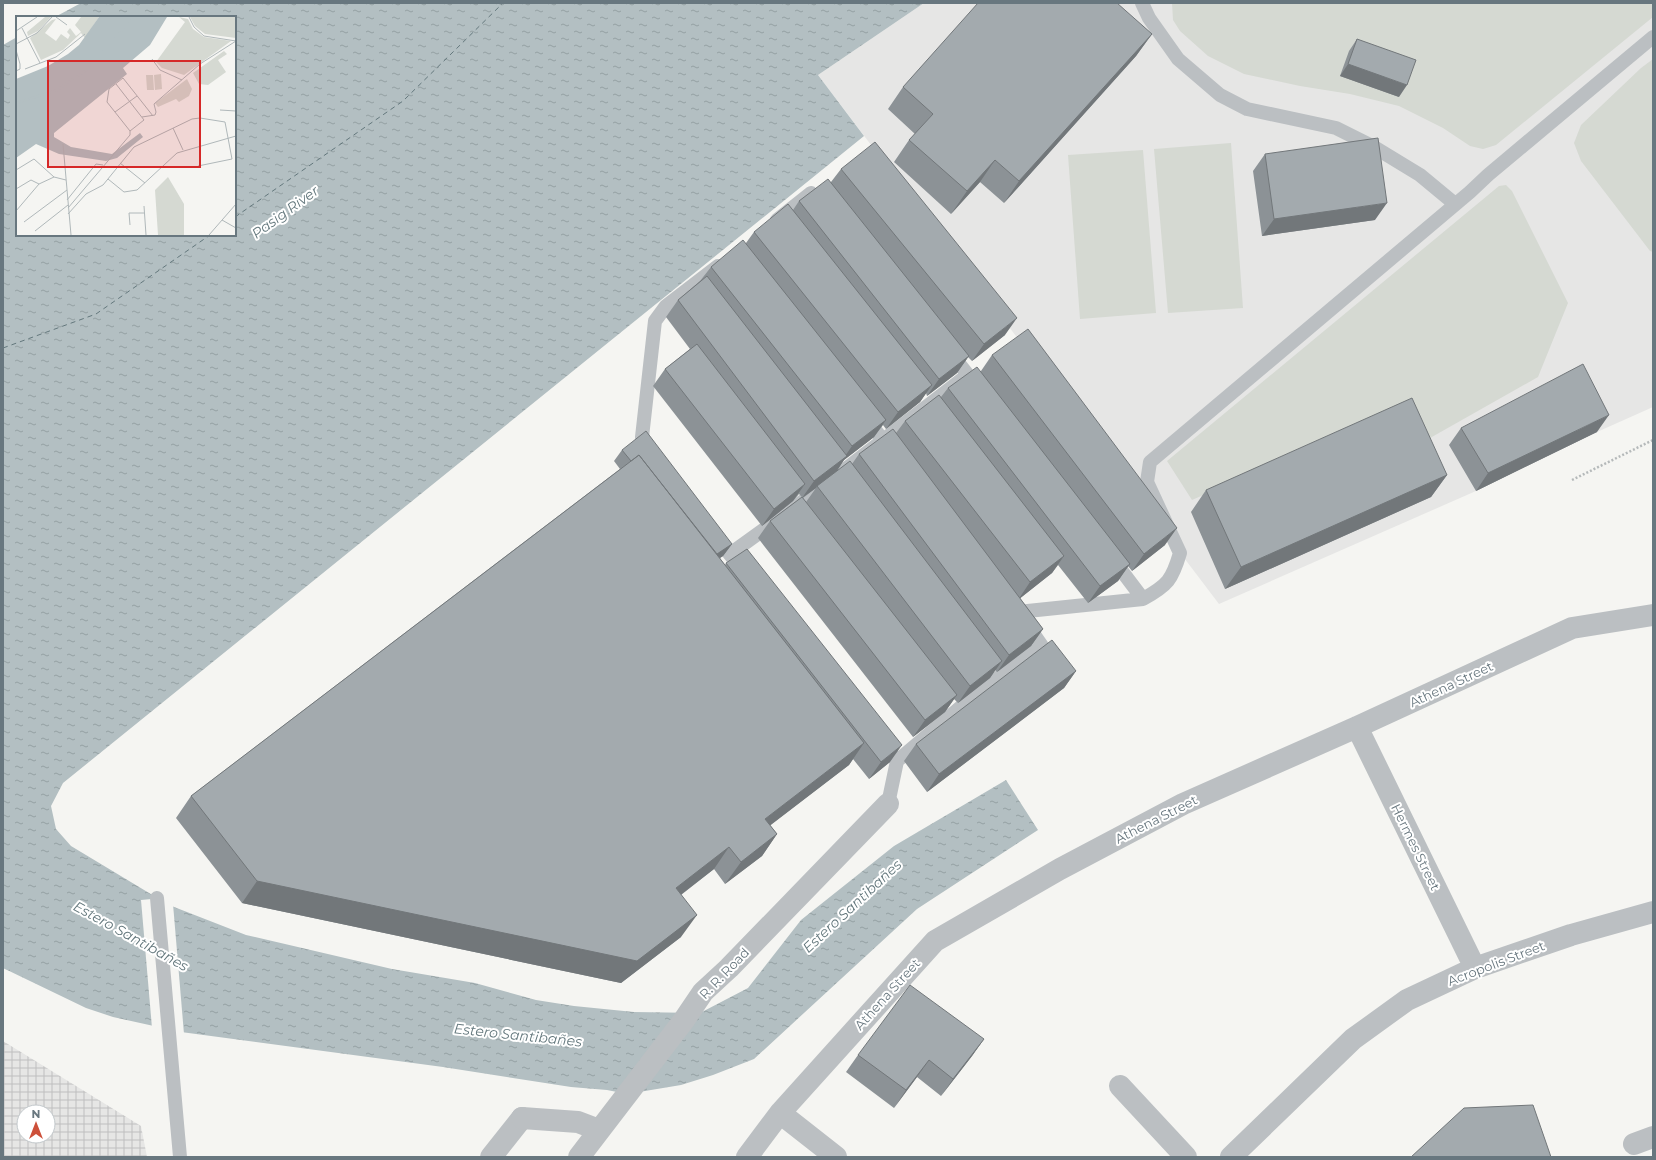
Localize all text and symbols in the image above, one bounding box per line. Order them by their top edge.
inset map [16,16,236,236]
water label: Pasig River [248,181,322,242]
street label: Athena Street [1407,658,1495,710]
street label: Athena Street [1112,791,1200,847]
street label: Hermes Street [1388,801,1444,893]
water label: Estero Santibañes [799,855,905,956]
water label: Estero Santibañes [70,897,192,975]
street label: Acropolis Street [1445,937,1547,989]
street label: R. R. Road [696,944,752,1002]
street label: Athena Street [851,955,923,1033]
water label: Estero Santibañes [453,1019,583,1051]
north arrow [16,1104,56,1144]
text: N [32,1107,40,1121]

